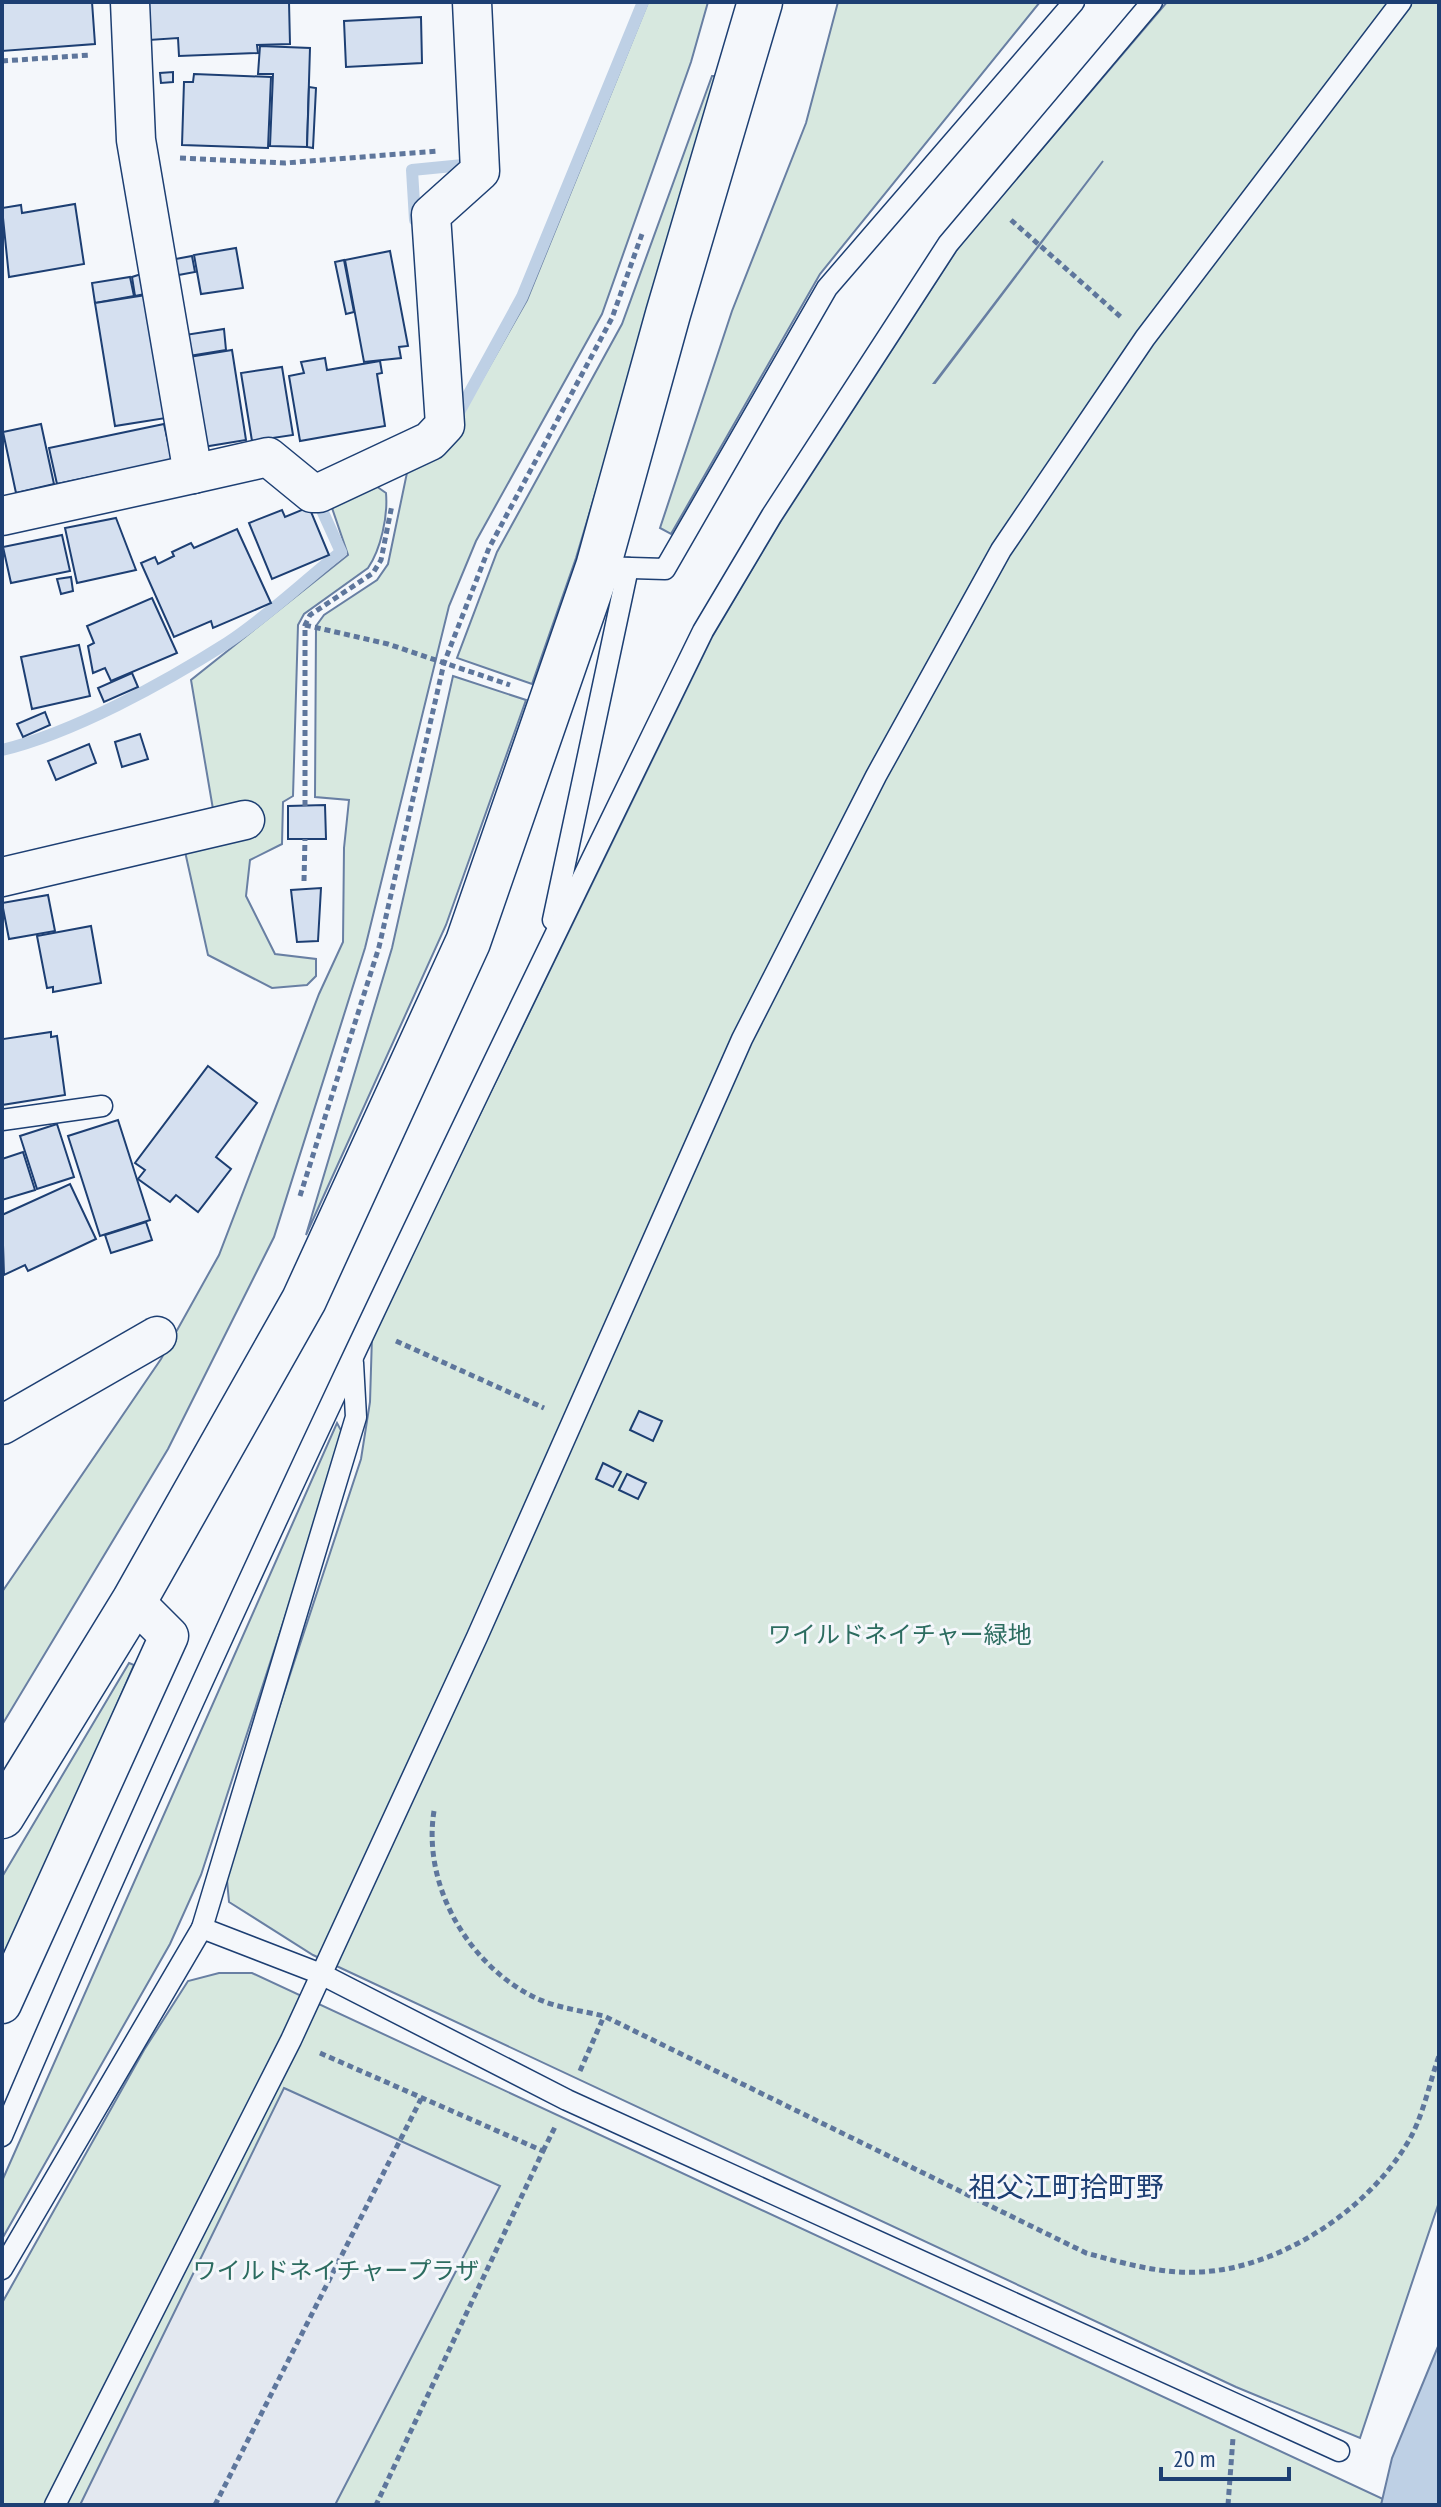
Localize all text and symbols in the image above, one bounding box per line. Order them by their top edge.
park label: ワイルドネイチャー緑地 [768,1619,1032,1650]
district label: 祖父江町拾町野 [968,2168,1164,2205]
park label: ワイルドネイチャープラザ [193,2255,479,2286]
scale bar [1161,2431,1289,2481]
text: 20 m [1173,2443,1215,2474]

